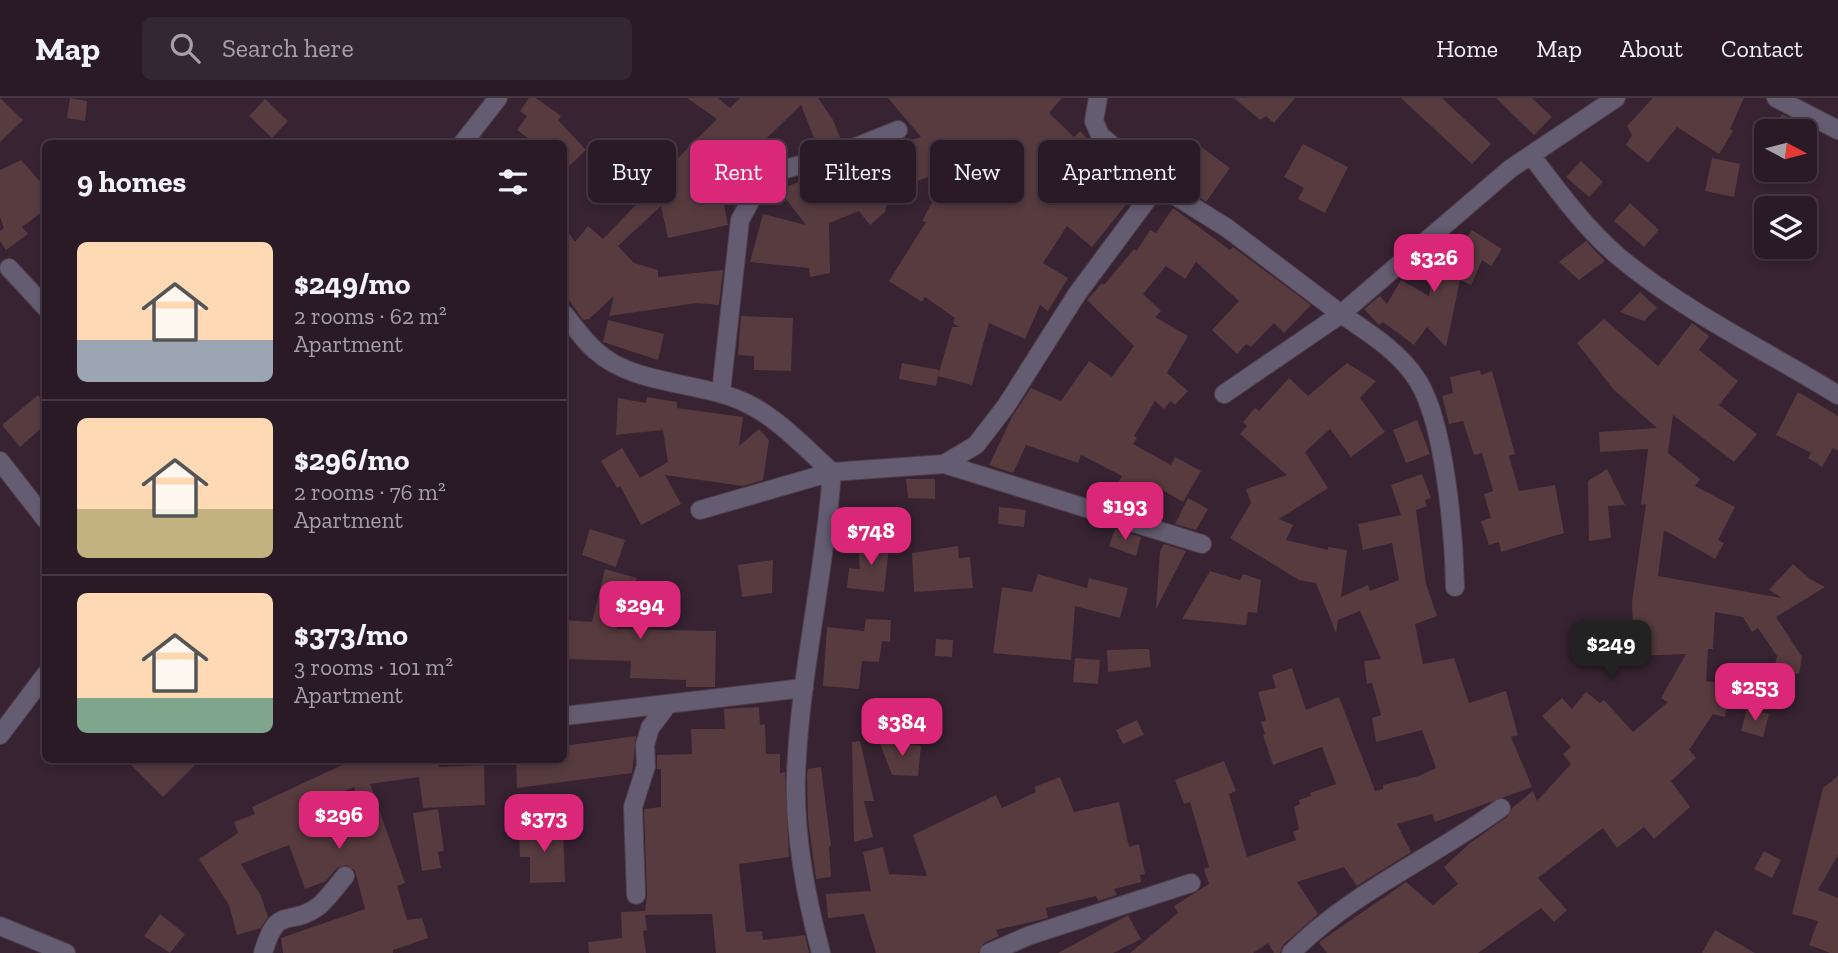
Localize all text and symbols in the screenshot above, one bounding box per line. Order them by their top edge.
search box [142,17,632,80]
text: Map [35,29,100,68]
icon: search [166,29,204,67]
text: Search here [222,32,354,64]
text: Home [1436,34,1498,63]
text: Map [1536,34,1582,63]
text: About [1620,34,1683,63]
text: Contact [1721,34,1803,63]
north arrow [1754,119,1816,182]
map controls [1754,119,1817,259]
chip: Buy [588,140,676,203]
chip: Rent [690,140,786,203]
chip: Filters [800,140,916,203]
chip: New [930,140,1024,203]
chip: Apartment [1038,140,1200,203]
icon: filters [494,163,532,201]
text: 9 homes [77,164,186,200]
button: layers [1754,196,1817,259]
pin: $326 [1393,234,1475,294]
text: $326 [1410,243,1458,271]
text: $249/mo [294,266,410,302]
icon: home [133,270,217,354]
text: 2 rooms · 62 m² [294,302,447,330]
text: Apartment [294,330,403,358]
text: $296/mo [294,442,409,478]
icon: home [133,446,217,530]
text: 2 rooms · 76 m² [294,478,446,506]
pin: $193 [1084,482,1166,542]
text: $193 [1102,491,1148,519]
text: Apartment [294,506,403,534]
pin: $748 [830,508,912,567]
text: $748 [847,516,895,544]
pin: $294 [599,582,681,641]
text: $294 [615,590,665,618]
text: $373/mo [294,617,408,653]
pin: $249 [1570,620,1652,680]
icon: home [133,621,217,705]
text: $249 [1586,629,1636,657]
text: 3 rooms · 101 m² [294,653,453,681]
pin: $253 [1714,664,1796,723]
text: $253 [1731,672,1779,700]
text: Apartment [294,681,403,709]
pin: $384 [861,698,943,758]
text: $384 [877,707,927,735]
pin: $296 [298,792,380,851]
pin: $373 [503,794,585,854]
text: $296 [315,800,363,828]
text: $373 [520,803,568,831]

